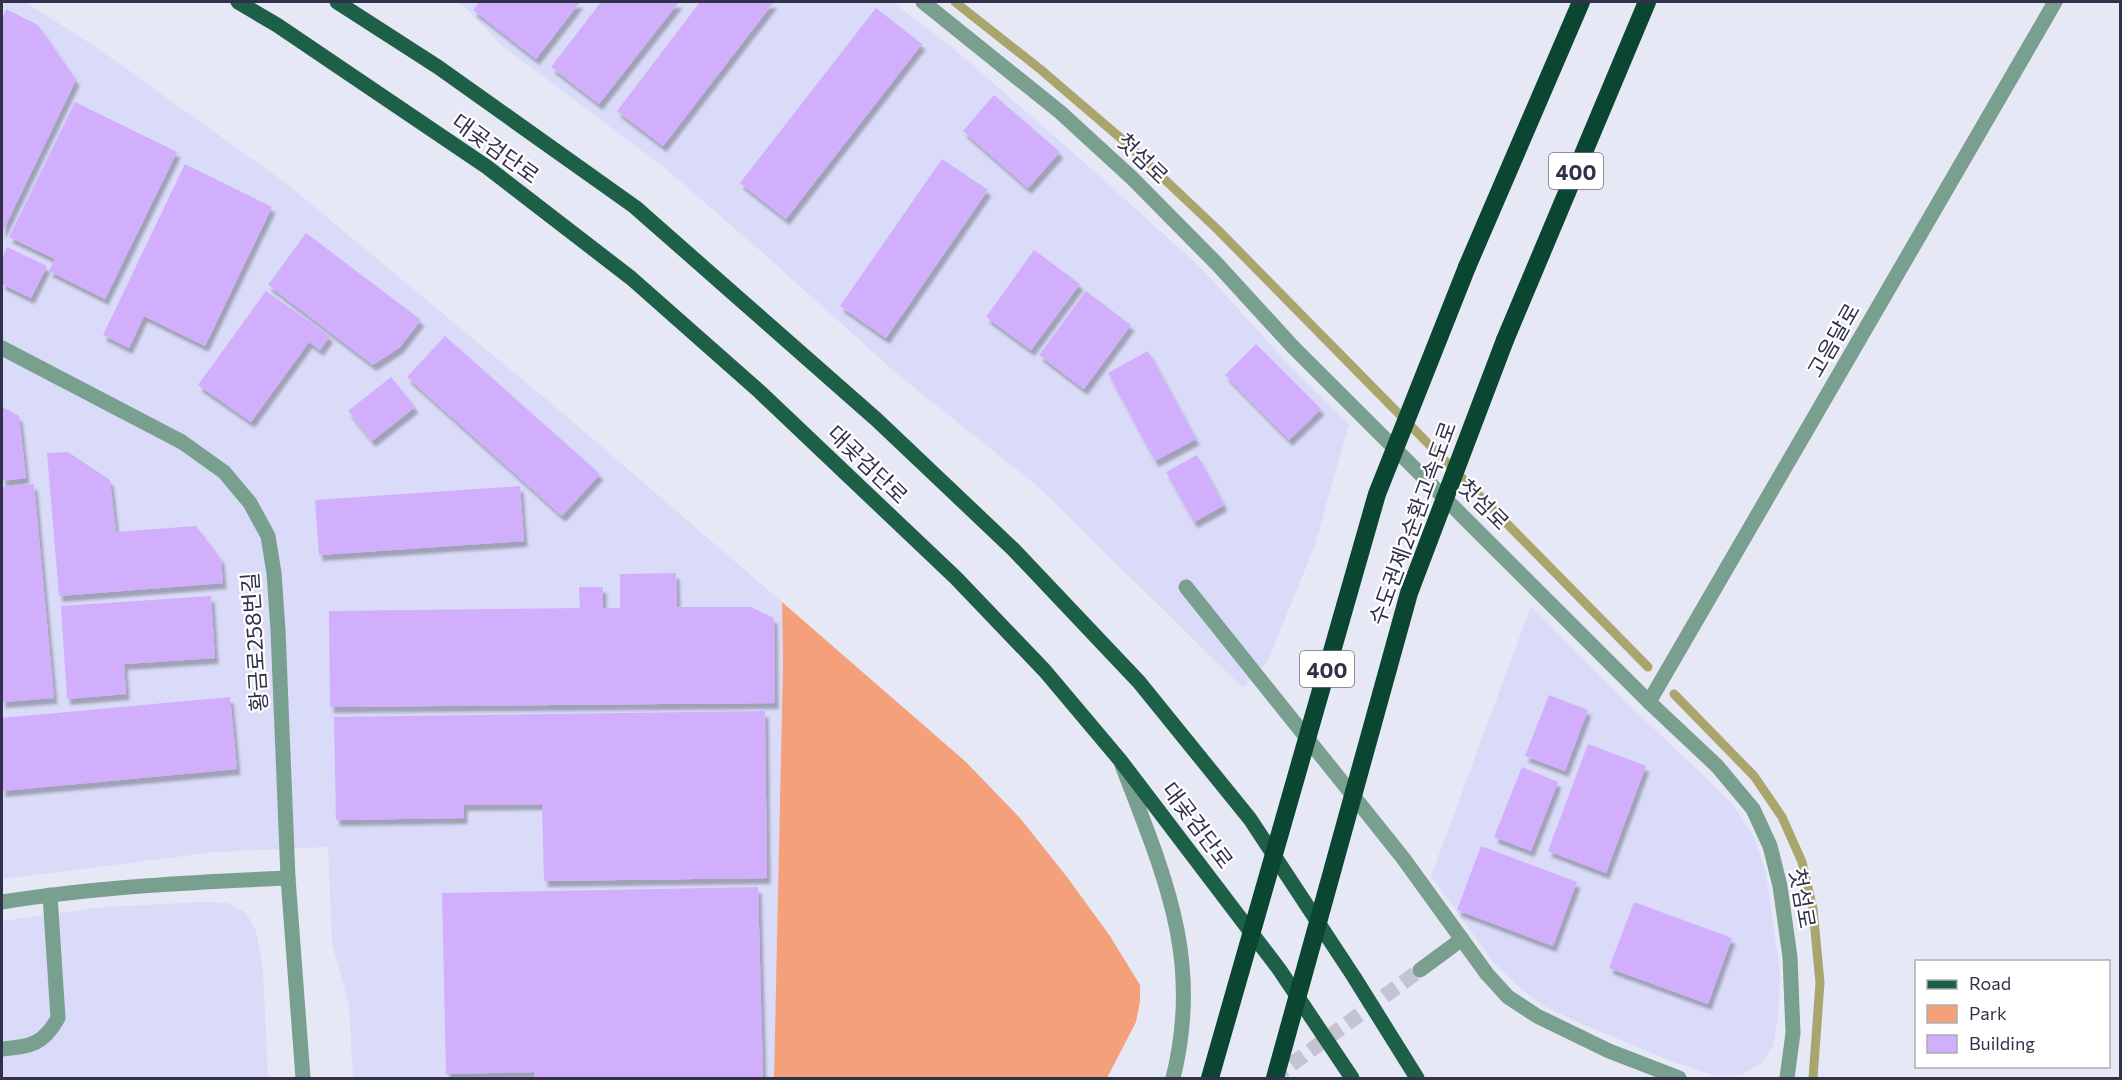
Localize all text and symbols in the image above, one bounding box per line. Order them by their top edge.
street label: 대곶검단로 [447,107,545,189]
street label: 첫섬로 [1112,127,1174,189]
road number: 400 [1549,153,1603,189]
street label: 고음달로 [1801,298,1865,382]
street label: 수도권제2순환고속도로 [1363,418,1461,628]
street label: 대곶검단로 [822,419,914,509]
street label: 첫섬로 [1453,473,1515,535]
street label: 황금로258번길 [236,572,272,712]
road number: 400 [1300,651,1354,687]
street label: 대곶검단로 [1157,776,1239,874]
street label: 첫섬로 [1784,866,1822,930]
legend [1915,960,2110,1068]
text: Road [1969,972,2011,994]
text: Park [1969,1002,2007,1024]
text: Building [1969,1032,2035,1054]

